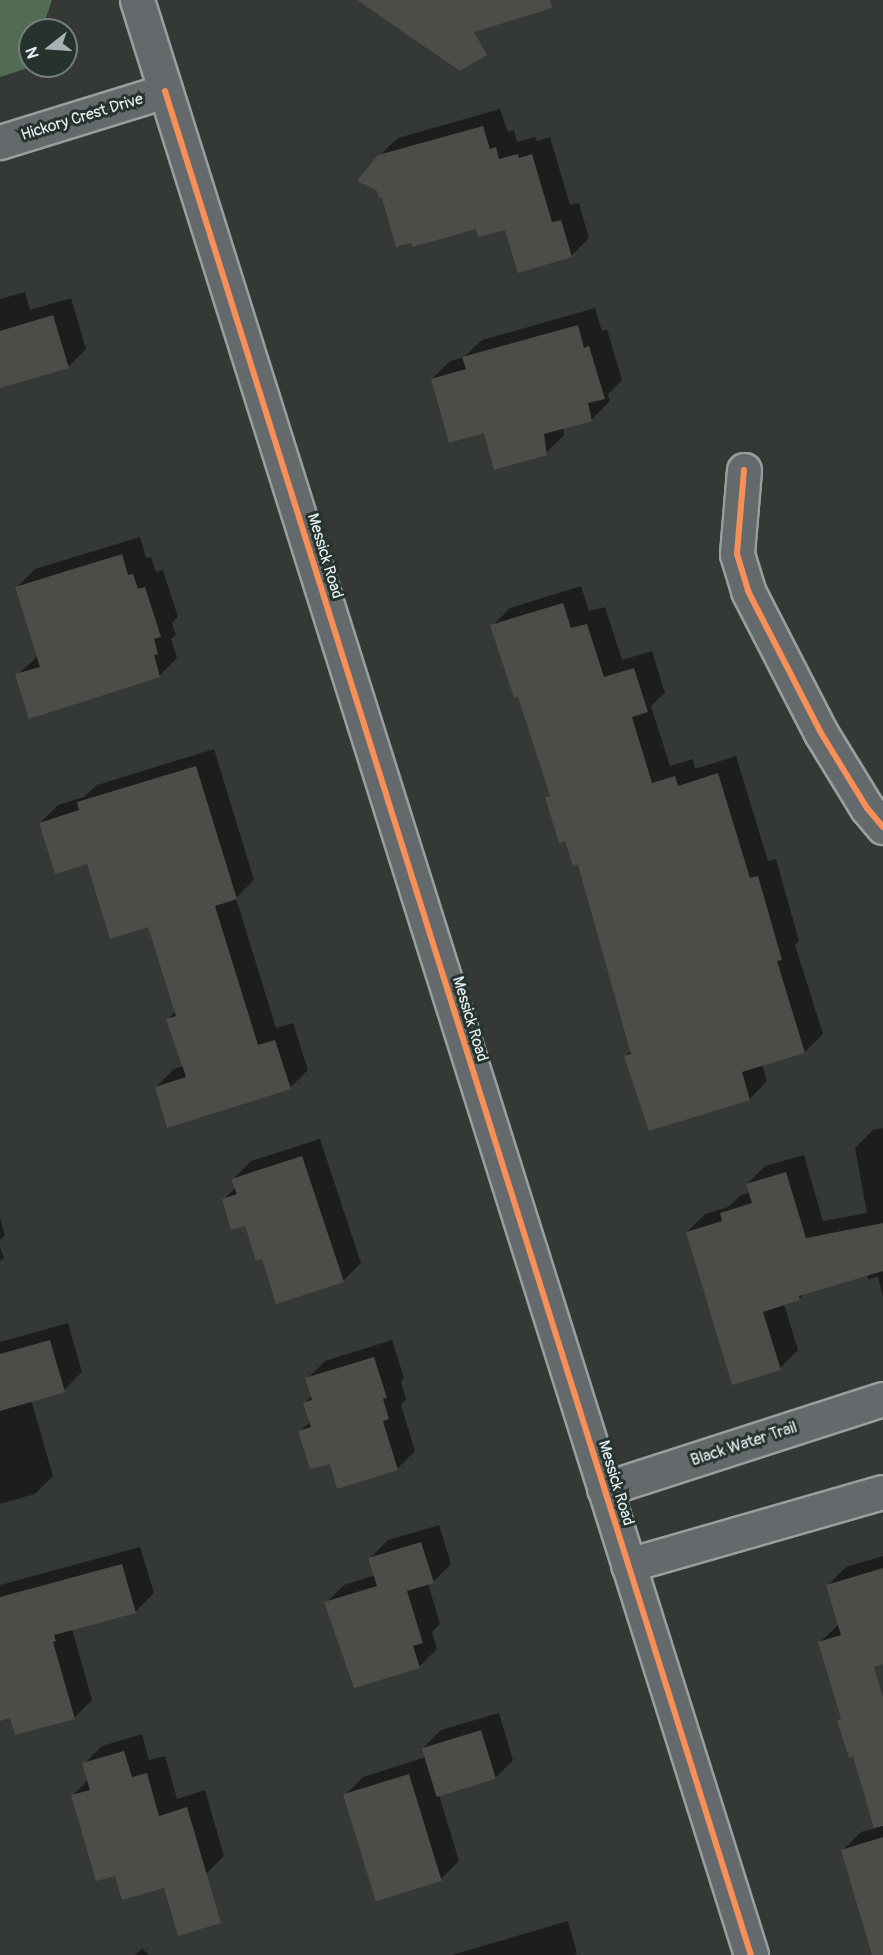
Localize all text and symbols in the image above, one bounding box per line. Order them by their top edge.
north arrow [18,18,78,78]
text: N [22,45,44,61]
street label: Hickory Crest Drive [19,89,145,145]
street label: Messick Road [303,511,347,601]
street label: Messick Road [448,974,492,1064]
street label: Black Water Trail [688,1418,800,1470]
street label: Messick Road [594,1438,638,1528]

